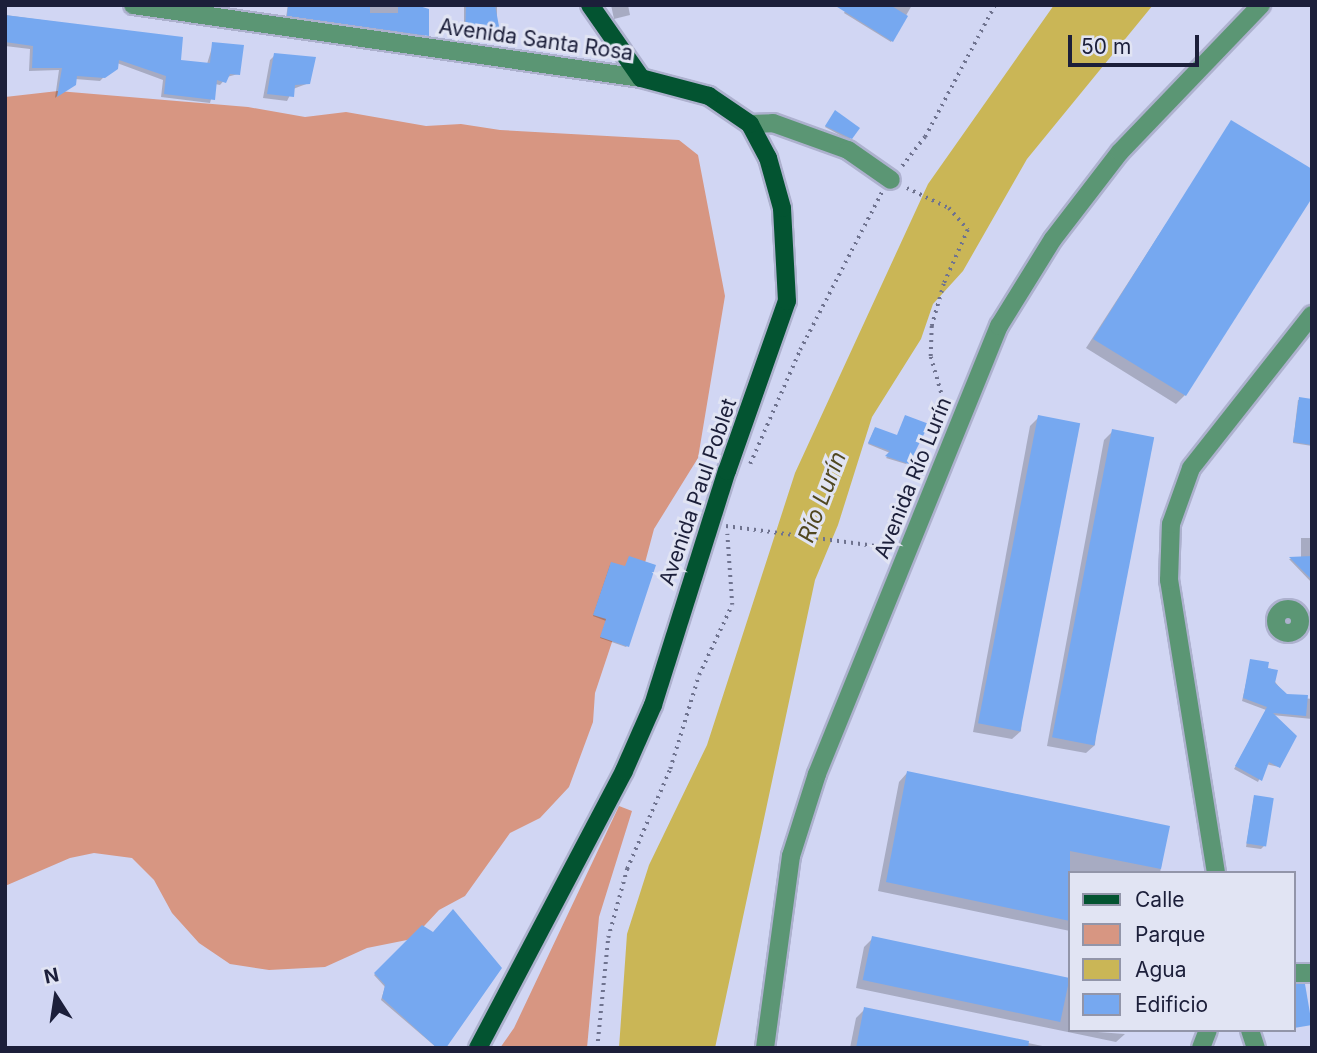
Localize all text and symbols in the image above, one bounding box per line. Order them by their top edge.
street label: Avenida Santa Rosa [437,14,635,66]
scale bar [1072,21,1203,65]
text: 50 m [1081,34,1131,59]
street label: Avenida Río Lurín [869,394,957,562]
street label: Avenida Paul Poblet [654,395,742,589]
water label: Río Lurín [792,447,852,547]
legend [1068,871,1296,1032]
text: Calle [1135,887,1185,912]
text: Parque [1135,922,1205,947]
text: Agua [1135,957,1187,982]
north arrow [21,962,91,1032]
text: N [42,963,61,989]
text: Edificio [1135,992,1208,1017]

